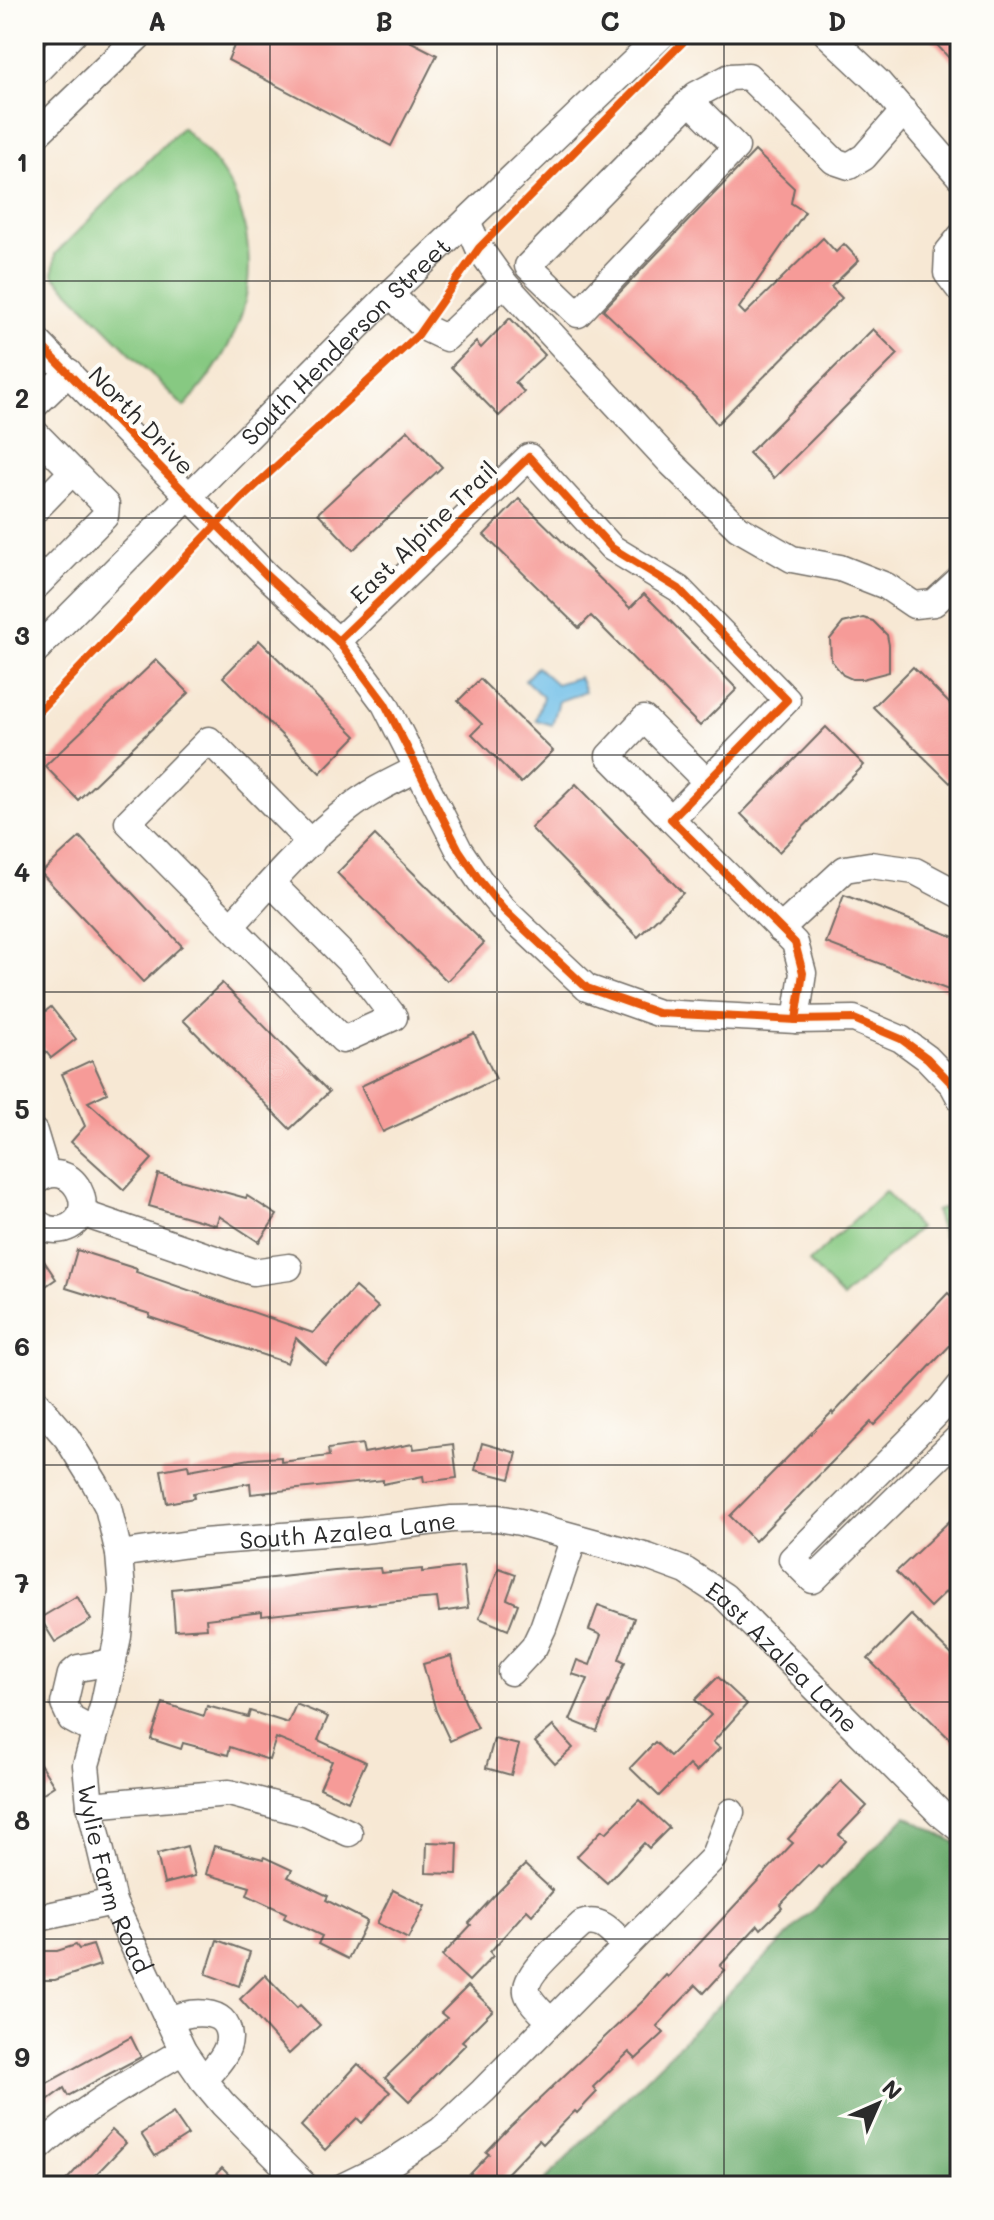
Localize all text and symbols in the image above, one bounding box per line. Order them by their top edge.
text: A [148,4,166,38]
text: B [375,4,393,38]
text: C [600,4,620,38]
text: D [828,4,846,38]
text: 1 [16,145,28,179]
street label: South Henderson Street [233,230,456,451]
street label: North Drive [83,359,201,481]
text: 2 [15,381,29,415]
street label: East Alpine Trail [343,454,503,610]
text: 3 [14,618,30,652]
text: 4 [14,855,30,889]
text: 5 [14,1092,30,1126]
text: 6 [14,1329,30,1363]
street label: South Azalea Lane [238,1503,457,1555]
text: 7 [15,1566,29,1600]
street label: East Azalea Lane [701,1573,866,1738]
street label: Wylie Farm Road [73,1783,159,1978]
text: 8 [14,1803,30,1837]
text: 9 [14,2040,30,2074]
north arrow [838,2064,918,2144]
text: N [876,2073,909,2106]

